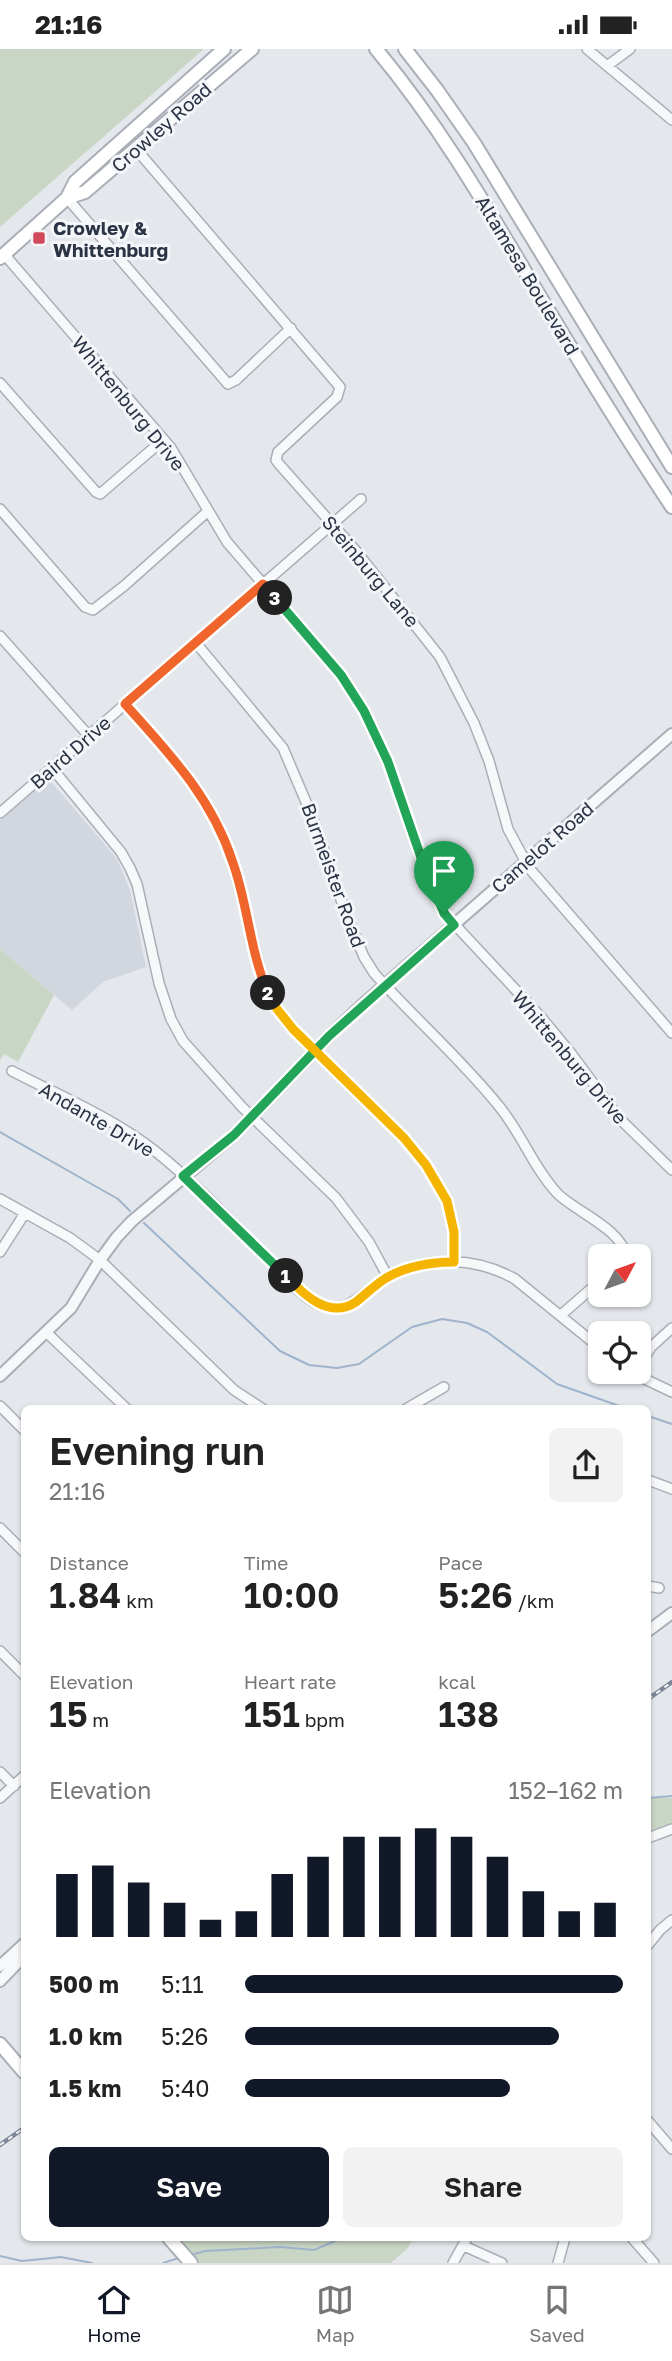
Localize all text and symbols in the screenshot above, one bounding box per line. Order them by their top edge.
text: 21:16 [35,9,102,40]
street label: Crowley Road [106,77,216,177]
street label: Altamesa Boulevard [471,191,585,359]
place label: Crowley & Whittenburg [53,216,168,261]
marker: Crowley & Whittenburg [31,230,47,246]
street label: Whittenburg Drive [68,331,190,475]
street label: Steinburg Lane [318,511,424,631]
pin: 3 [258,581,292,615]
text: 3 [269,586,280,609]
street label: Baird Drive [25,711,115,793]
street label: Camelot Road [486,796,598,898]
street label: Burmeister Road [297,800,371,950]
pin [414,841,474,913]
icon: arrive [425,852,463,890]
pin: 2 [250,975,286,1011]
text: 2 [262,981,273,1004]
street label: Whittenburg Drive [508,986,632,1128]
street label: Andante Drive [35,1077,159,1161]
north arrow [588,1244,651,1307]
map controls [588,1244,651,1384]
pin: 1 [268,1259,304,1293]
text: 1 [281,1264,290,1287]
button: locate [588,1321,651,1384]
text: Evening run [49,1428,265,1473]
button: share [549,1428,623,1502]
text: 21:16 [49,1477,105,1505]
text: Distance [49,1551,129,1574]
text: Time [244,1551,288,1574]
text: Pace [438,1551,483,1574]
text: 1.84 [49,1574,122,1616]
text: 10:00 [244,1574,339,1616]
text: 5:26 [438,1574,513,1616]
text: km [122,1589,154,1612]
text: /km [513,1589,554,1612]
text: Elevation [49,1670,134,1693]
text: Heart rate [244,1670,336,1693]
text: kcal [438,1670,476,1693]
text: 15 [49,1693,88,1735]
text: 151 [244,1693,300,1735]
text: 138 [438,1693,499,1735]
text: m [88,1708,109,1731]
text: bpm [300,1708,345,1731]
text: Elevation [49,1776,151,1804]
text: 152–162 m [508,1776,623,1804]
text: 500 m [49,1970,119,1998]
text: 5:11 [161,1970,204,1998]
text: 1.0 km [49,2022,122,2050]
text: 5:26 [161,2022,209,2050]
text: 1.5 km [49,2074,121,2102]
text: 5:40 [161,2074,210,2102]
button: Save [49,2147,329,2227]
button: Share [343,2147,623,2227]
tab: Home [87,2281,141,2346]
tab: Map [316,2281,354,2346]
tab: Saved [529,2281,585,2346]

